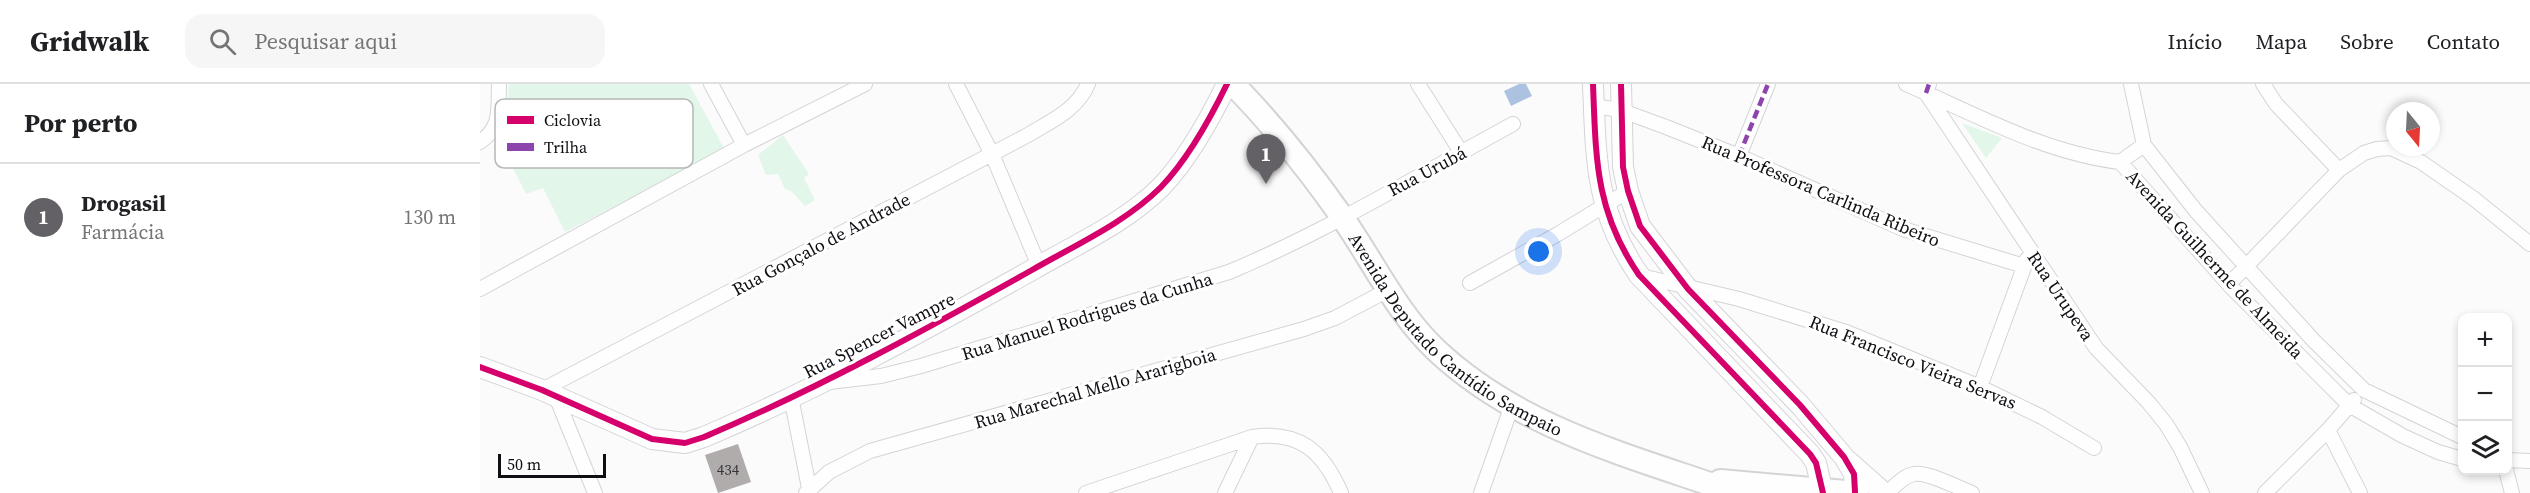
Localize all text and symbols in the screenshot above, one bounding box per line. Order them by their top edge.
search box [185,14,605,68]
text: Gridwalk [30,22,149,60]
icon: search [206,25,239,58]
text: Pesquisar aqui [254,26,397,56]
text: Início [2168,27,2222,56]
text: Mapa [2255,27,2307,56]
text: Sobre [2340,27,2394,56]
text: Contato [2427,27,2500,56]
legend [495,99,693,168]
north arrow [2386,102,2440,156]
text: Por perto [24,105,138,141]
text: Ciclovia [544,109,602,131]
street label: Rua Professora Carlinda Ribeiro [1698,129,1944,253]
pin: 1 [1246,135,1286,184]
text: Trilha [544,136,588,158]
street label: Rua Urubá [1383,139,1471,202]
street label: Avenida Guilherme de Almeida [2121,164,2310,365]
street label: Rua Gonçalo de Andrade [728,186,914,302]
text: Drogasil [81,188,166,218]
text: 1 [38,203,49,231]
text: 130 m [403,203,456,231]
text: Farmácia [81,218,164,246]
street label: Avenida Deputado Cantídio Sampaio [1343,228,1567,442]
your location [1524,237,1553,266]
street label: Rua Urupeva [2022,246,2101,347]
street label: Rua Manuel Rodrigues da Cunha [958,266,1216,366]
street label: Rua Spencer Vampre [799,286,959,384]
street label: Rua Francisco Vieira Servas [1806,309,2020,415]
map controls [2458,313,2512,475]
button: + [2458,313,2512,367]
street label: Rua Marechal Mello Ararigboia [971,341,1219,434]
button: − [2458,367,2512,421]
button: layers [2458,421,2512,475]
scale bar [498,451,606,478]
text: 50 m [507,453,541,475]
house number: 434 [717,459,740,480]

